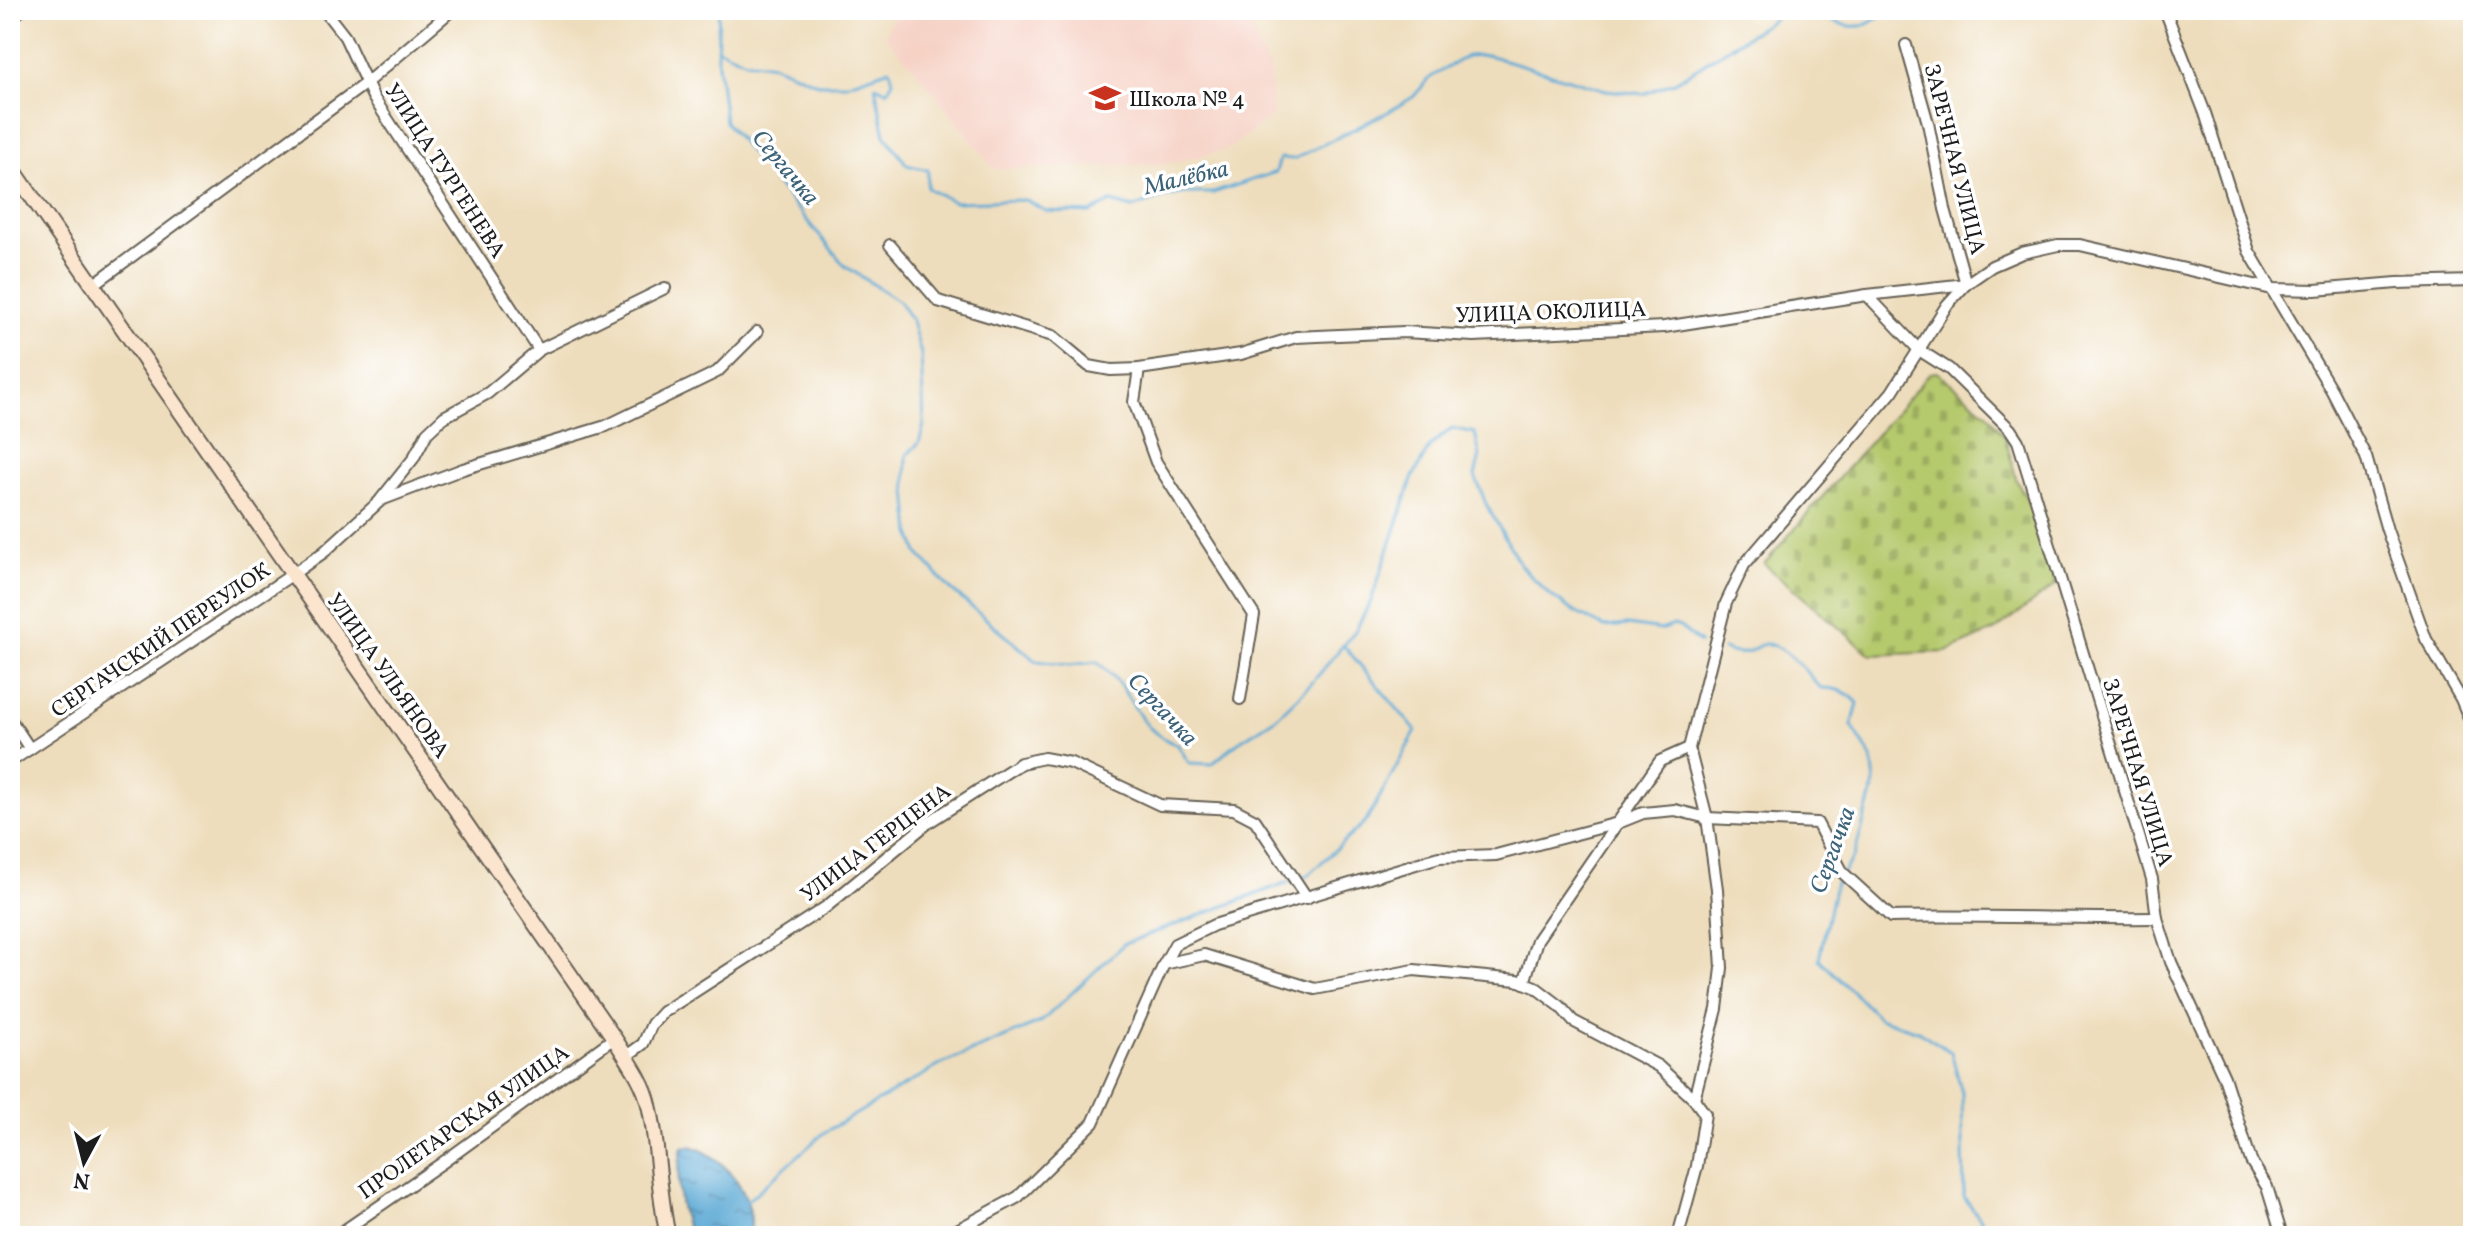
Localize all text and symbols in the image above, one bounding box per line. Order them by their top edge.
street label: ЗАРЕЧНАЯ УЛИЦА [1915,61,1992,258]
street label: УЛИЦА ТУРГЕНЕВА [376,78,512,265]
school or university icon: Школа № 4 [1088,81,1122,115]
place label: Школа № 4 [1129,85,1245,116]
water label: Сергачка [742,123,826,214]
water label: Малёбка [1140,153,1232,205]
street label: УЛИЦА ОКОЛИЦА [1455,295,1647,332]
street label: СЕРГАЧСКИЙ ПЕРЕУЛОК [46,556,277,726]
street label: УЛИЦА УЛЬЯНОВА [318,587,456,766]
water label: Сергачка [1118,666,1205,755]
street label: ЗАРЕЧНАЯ УЛИЦА [2093,675,2180,871]
street label: УЛИЦА ГЕРЦЕНА [795,777,958,911]
water label: Сергачка [1803,803,1865,899]
street label: ПРОЛЕТАРСКАЯ УЛИЦА [353,1038,576,1208]
north arrow [44,1122,124,1202]
text: N [72,1163,92,1196]

